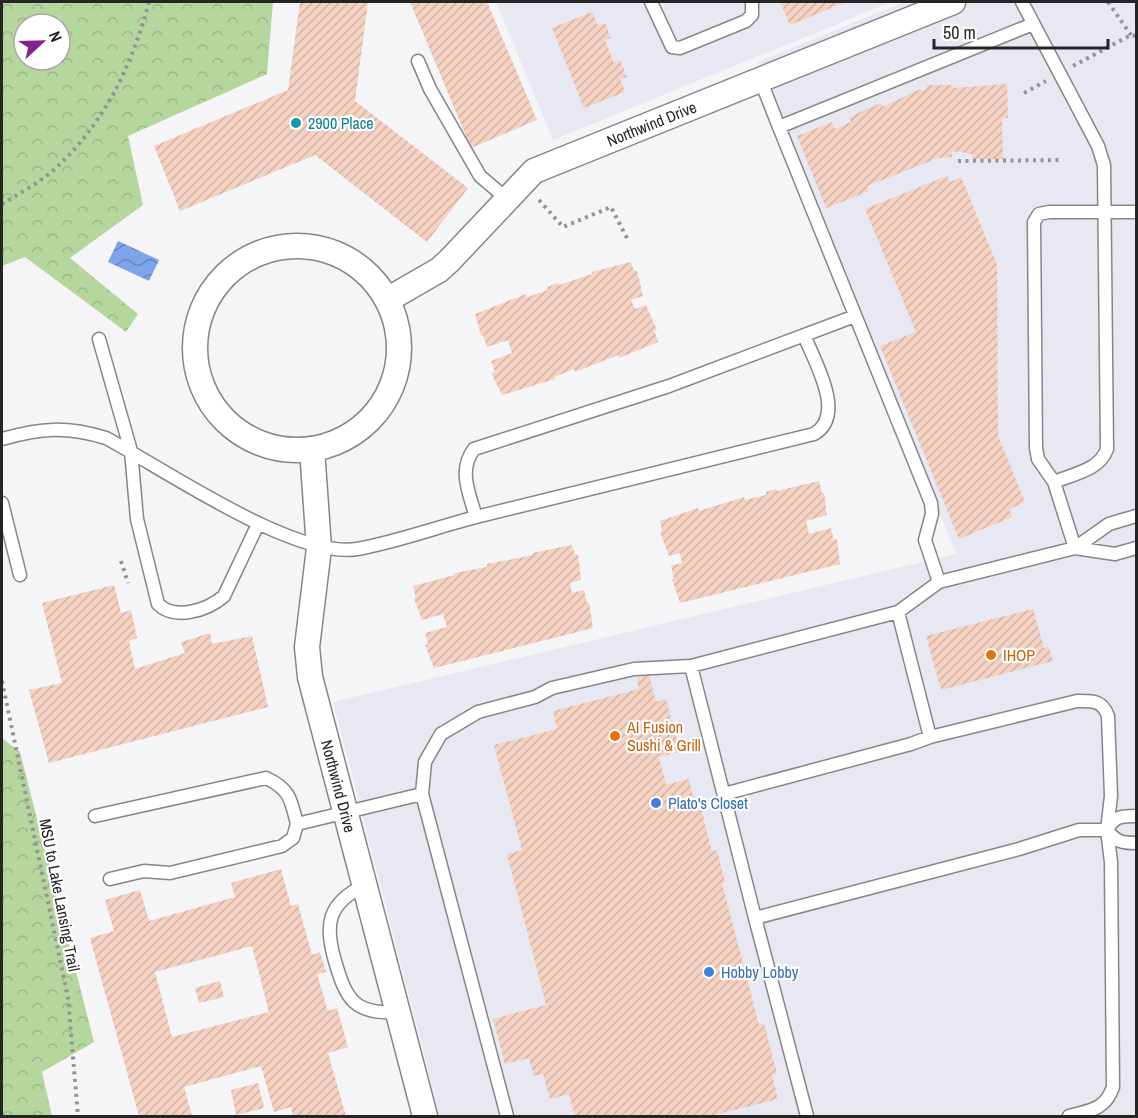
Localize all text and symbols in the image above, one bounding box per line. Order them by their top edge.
north arrow [12,12,72,72]
scale bar [934,12,1108,50]
text: 50 m [943,20,976,45]
text: N [44,28,68,45]
street label: Northwind Drive [603,96,700,152]
place label: 2900 Place [308,112,374,134]
marker: 2900 Place [289,116,303,130]
place label: IHOP [1003,644,1035,666]
marker: IHOP [984,648,998,662]
place label: AI Fusion Sushi & Grill [626,716,701,756]
marker: AI Fusion Sushi & Grill [608,729,622,743]
street label: Northwind Drive [316,738,361,835]
place label: Plato's Closet [668,792,748,814]
marker: Plato's Closet [649,796,663,810]
street label: MSU to Lake Lansing Trail [34,817,86,973]
place label: Hobby Lobby [721,961,799,983]
marker: Hobby Lobby [702,965,716,979]

